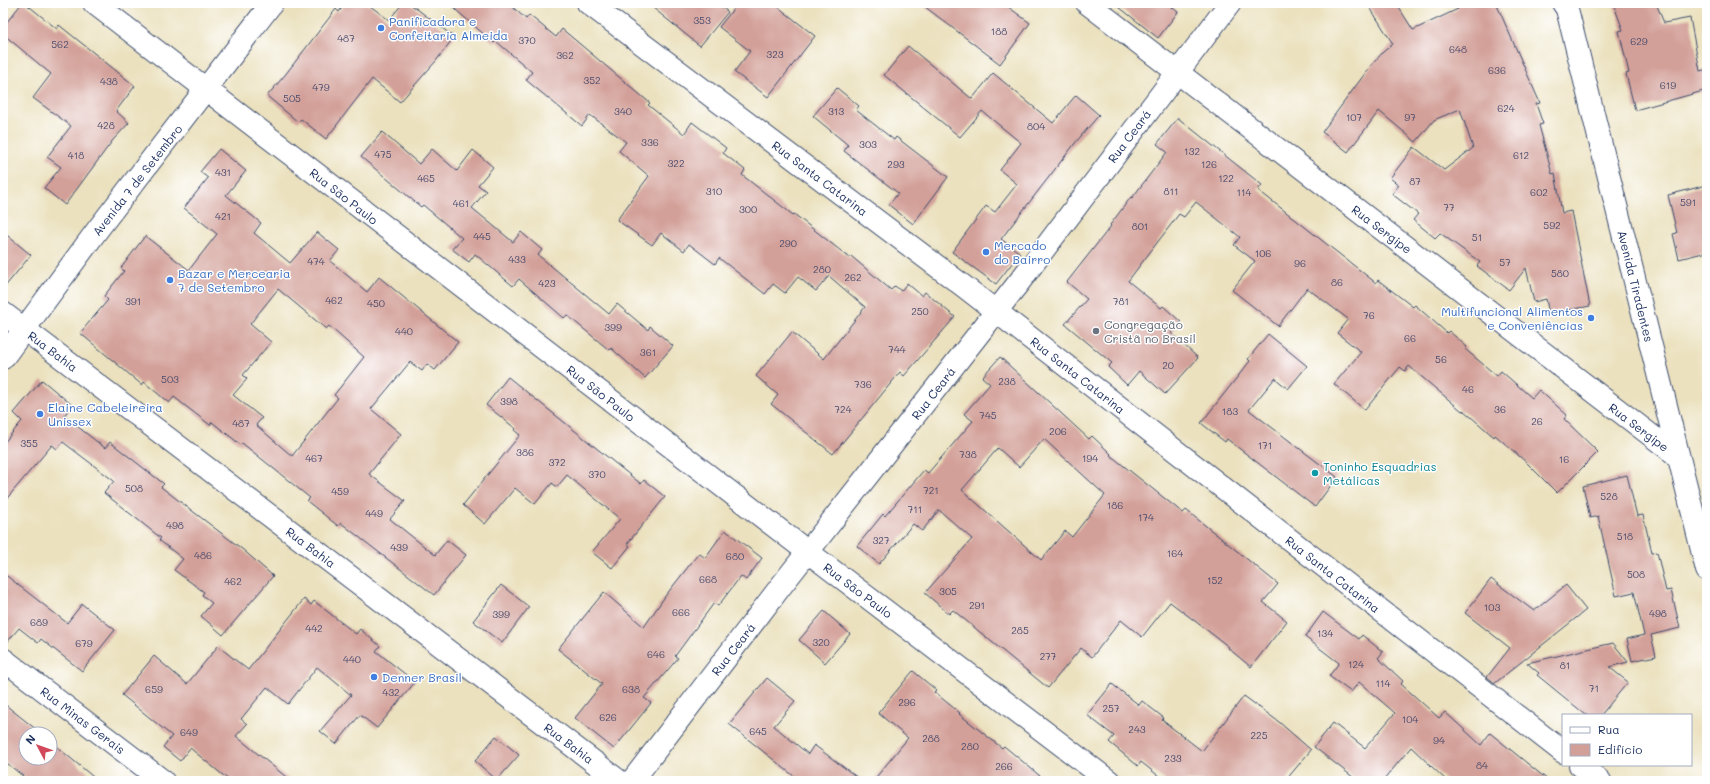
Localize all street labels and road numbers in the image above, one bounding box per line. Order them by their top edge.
street label: Rua Ceará [1104,106,1154,166]
street label: Avenida 7 de Setembro [89,121,185,239]
street label: Rua Santa Catarina [769,137,871,219]
street label: Rua São Paulo [307,164,381,228]
street label: Rua Sergipe [1349,201,1415,257]
street label: Avenida Tiradentes [1614,229,1658,343]
street label: Rua Bahia [25,327,81,375]
street label: Rua Santa Catarina [1027,333,1129,417]
street label: Rua São Paulo [564,361,638,425]
street label: Rua Ceará [907,363,959,423]
street label: Rua Sergipe [1606,399,1672,455]
street label: Rua Bahia [283,523,339,571]
street label: Rua Santa Catarina [1282,532,1384,616]
street label: Rua São Paulo [820,559,896,621]
street label: Rua Ceará [707,619,759,679]
street label: Rua Minas Gerais [37,683,129,757]
street label: Rua Bahia [541,719,597,767]

